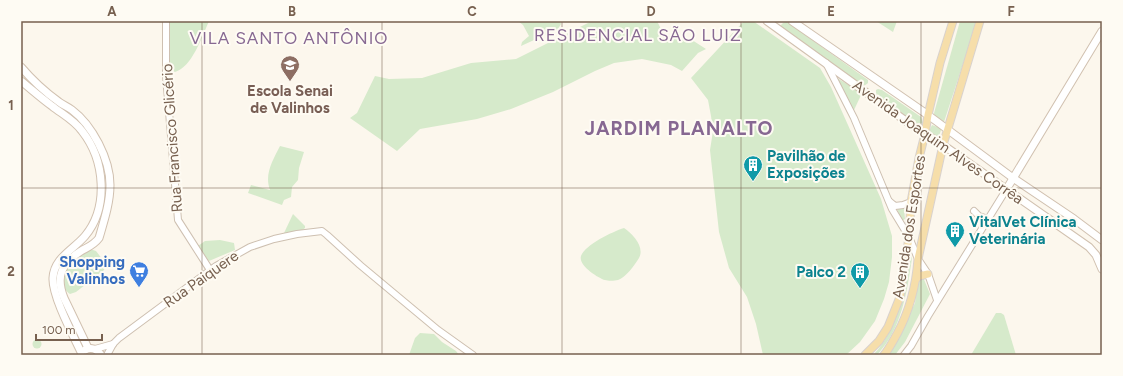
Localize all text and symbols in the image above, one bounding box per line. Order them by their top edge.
text: A [107,4,117,19]
text: B [288,4,296,19]
text: C [467,4,477,19]
text: D [646,4,656,19]
text: E [827,4,835,19]
text: F [1007,4,1015,19]
district label: RESIDENCIAL SÃO LUIZ [534,25,742,45]
district label: VILA SANTO ANTÔNIO [189,28,389,48]
school or university icon: Escola Senai de Valinhos [279,54,301,82]
street label: Rua Francisco Glicério [158,63,186,213]
street label: Avenida Joaquim Alves Corrêa [849,76,1027,208]
place label: Escola Senai de Valinhos [247,82,333,117]
text: 1 [8,98,14,113]
district label: JARDIM PLANALTO [585,117,773,140]
place label: Pavilhão de Exposições [767,147,846,182]
building icon: Pavilhão de Exposições [742,154,764,182]
street label: Avenida dos Esportes [889,154,929,300]
place label: VitalVet Clínica Veterinária [969,213,1077,248]
building icon: VitalVet Clínica Veterinária [944,220,966,248]
street label: Rua Paiquere [160,247,242,311]
place label: Shopping Valinhos [59,253,125,288]
supermarket icon: Shopping Valinhos [128,260,150,288]
building icon: Palco 2 [849,261,871,289]
place label: Palco 2 [796,263,846,281]
text: 2 [7,264,15,279]
scale bar [36,316,102,342]
text: 100 m [42,323,76,337]

